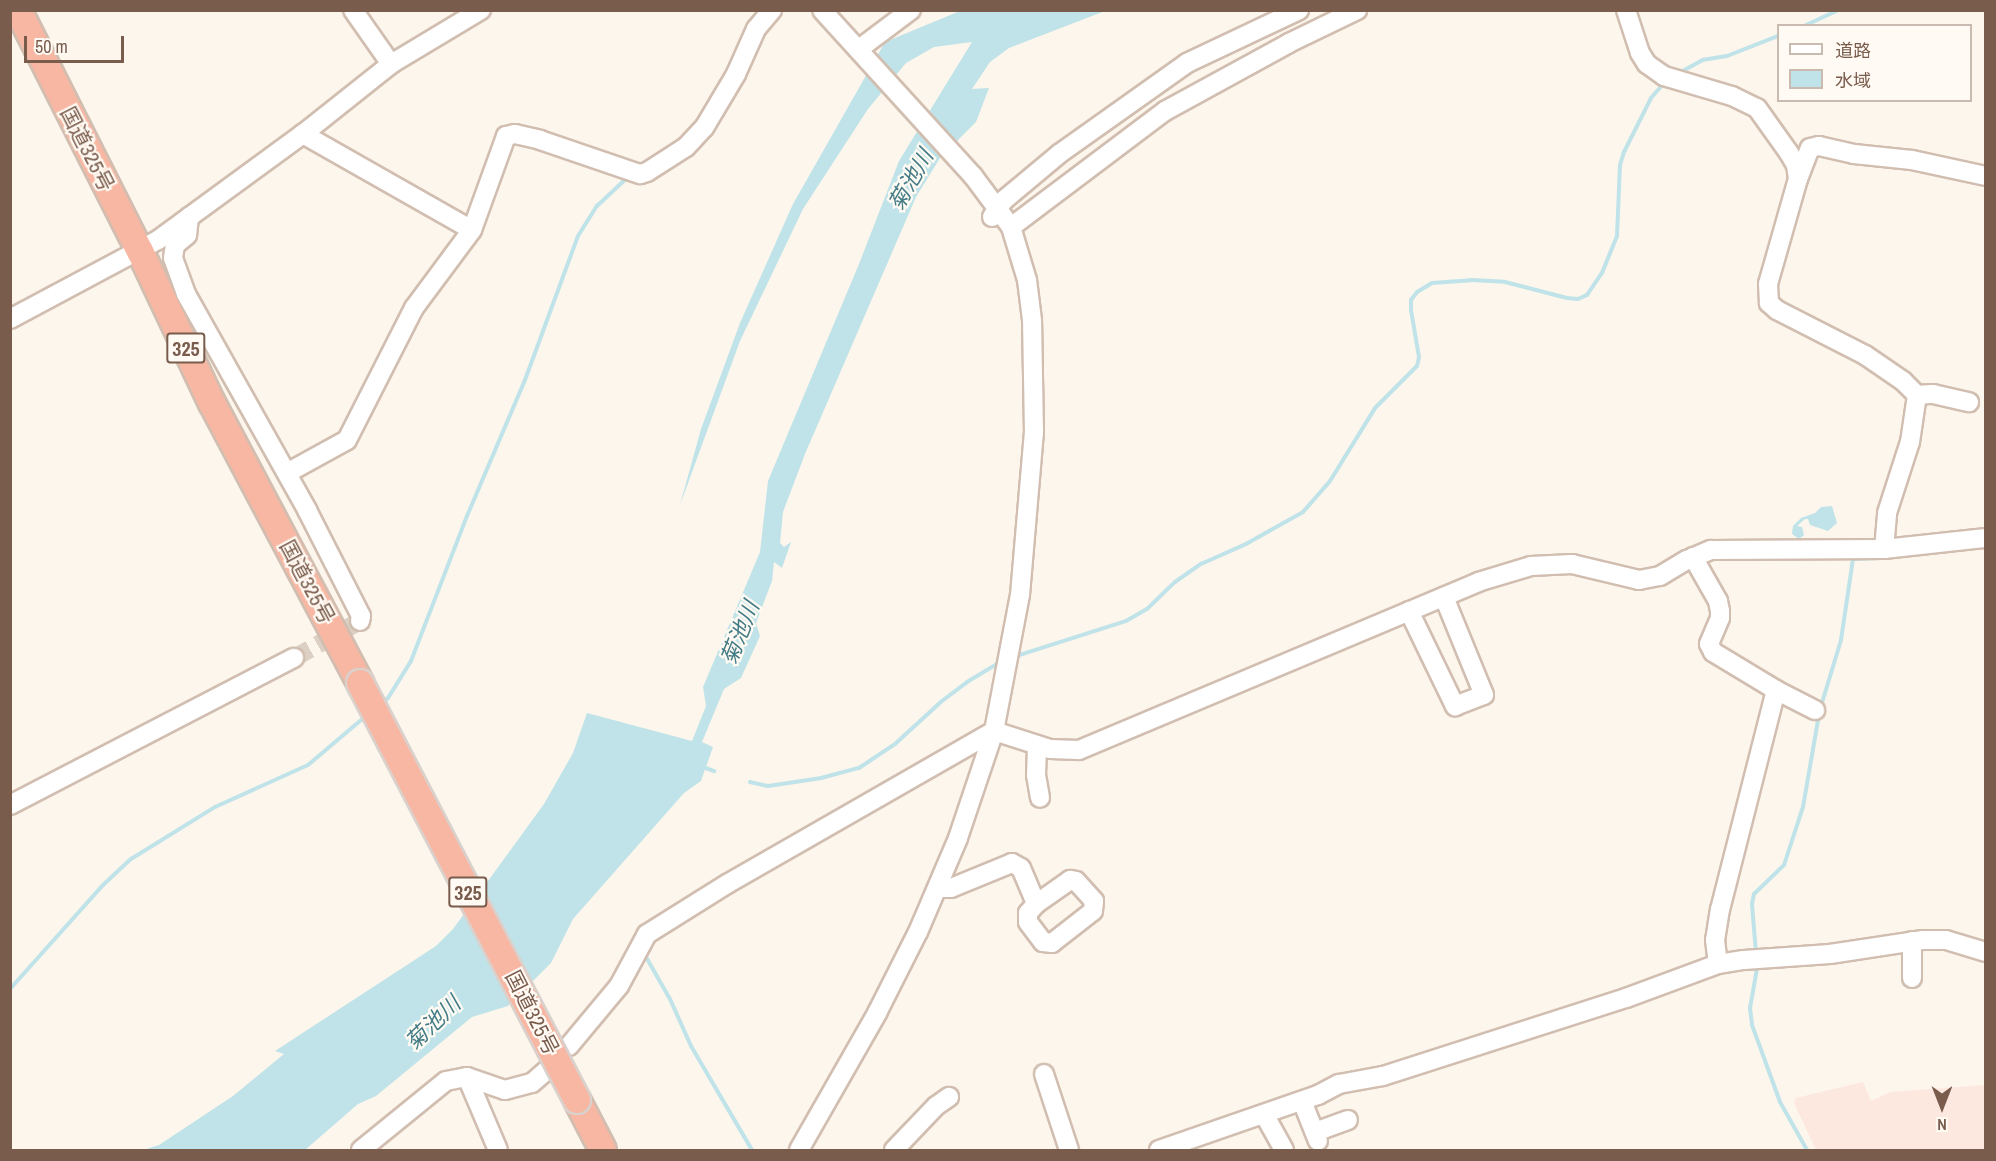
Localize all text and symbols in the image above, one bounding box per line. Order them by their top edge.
scale bar [27,24,128,62]
legend [1777,24,1972,102]
text: 50 m [35,34,68,59]
text: 道路 [1835,38,1871,63]
text: 水域 [1835,68,1871,93]
street label: 国道325号 [55,102,119,196]
water label: 菊池川 [883,145,939,215]
road number: 325 [165,331,207,365]
street label: 国道325号 [274,536,340,628]
water label: 菊池川 [715,597,765,669]
road number: 325 [447,875,489,909]
street label: 国道325号 [500,966,564,1060]
water label: 菊池川 [400,991,466,1055]
north arrow [1912,1077,1972,1137]
text: N [1937,1114,1947,1136]

